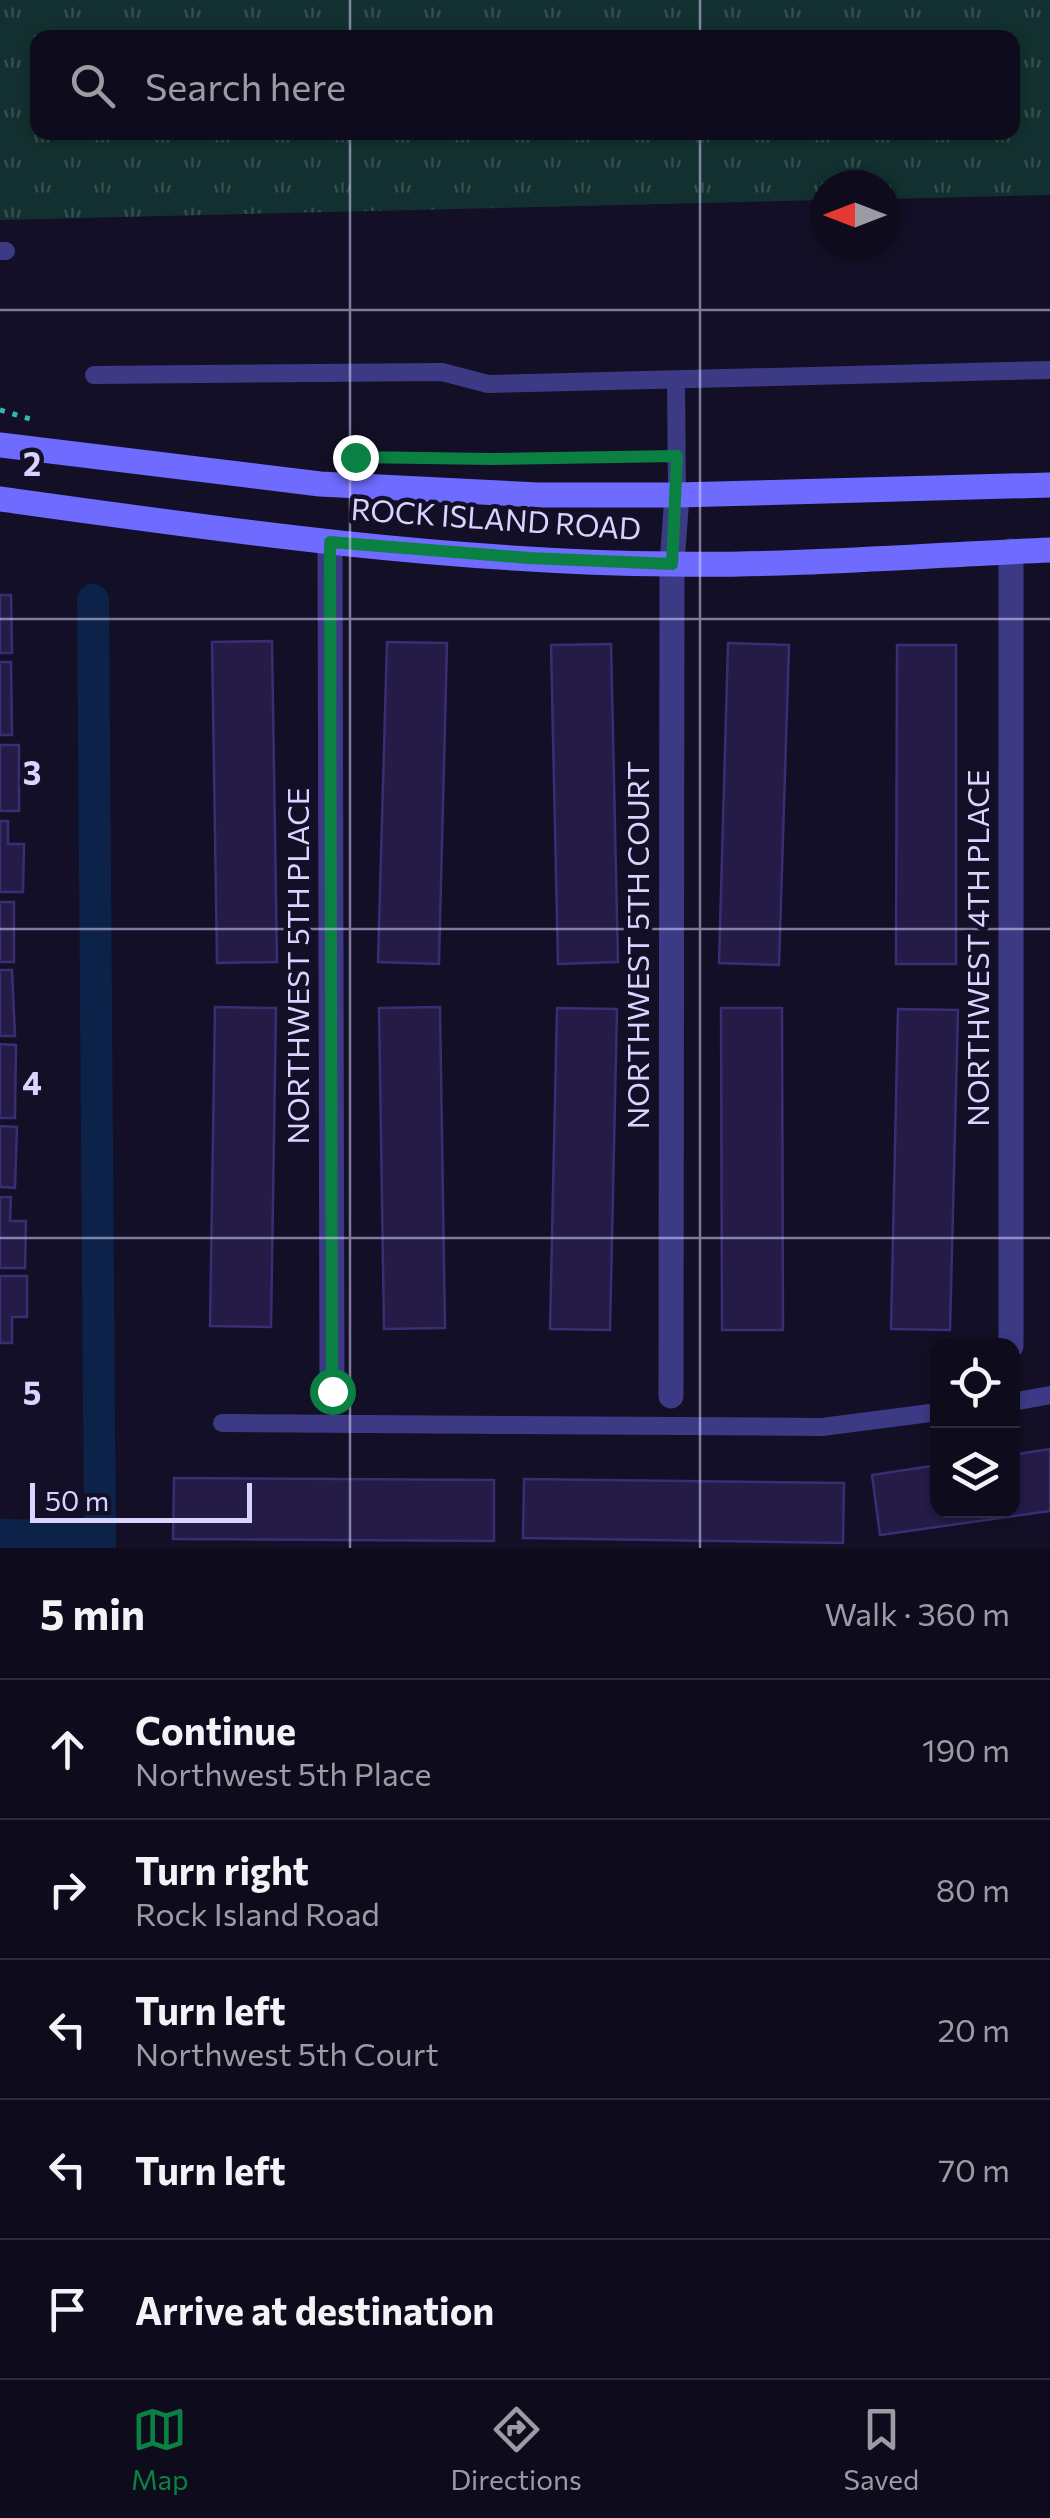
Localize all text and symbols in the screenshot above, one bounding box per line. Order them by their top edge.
search box [30,30,1020,140]
icon: search [65,58,120,113]
text: Search here [145,62,346,109]
north arrow [810,170,900,260]
route end [333,435,379,481]
text: 2 [23,443,41,483]
street label: ROCK ISLAND ROAD [350,489,643,546]
text: 3 [23,752,41,792]
street label: NORTHWEST 5TH COURT [618,761,655,1129]
street label: NORTHWEST 4TH PLACE [958,769,995,1127]
street label: NORTHWEST 5TH PLACE [278,787,315,1145]
text: 4 [22,1062,42,1102]
map controls [930,1338,1020,1518]
button: locate [930,1338,1020,1428]
route start [310,1369,356,1415]
text: 5 [23,1372,41,1412]
button: layers [930,1428,1020,1518]
scale bar [30,1478,252,1522]
text: 50 m [45,1483,109,1517]
text: 5 min [40,1587,145,1639]
text: Walk · 360 m [824,1593,1010,1633]
text: Continue [135,1706,296,1753]
icon: ahead [40,1722,95,1777]
text: 190 m [922,1729,1010,1769]
text: Northwest 5th Place [135,1753,431,1793]
text: Turn right [135,1846,309,1893]
icon: right [40,1862,95,1917]
text: 80 m [936,1869,1010,1909]
text: Rock Island Road [135,1893,380,1933]
text: Turn left [135,1986,286,2033]
icon: left [40,2002,95,2057]
text: 20 m [937,2009,1010,2049]
text: Northwest 5th Court [135,2033,439,2073]
icon: left [40,2142,95,2197]
text: Turn left [135,2146,286,2193]
text: 70 m [938,2149,1010,2189]
icon: arrive [40,2282,95,2337]
text: Arrive at destination [135,2286,494,2333]
tab: Map [131,2402,189,2496]
tab: Directions [450,2402,582,2496]
tab: Saved [844,2402,919,2496]

